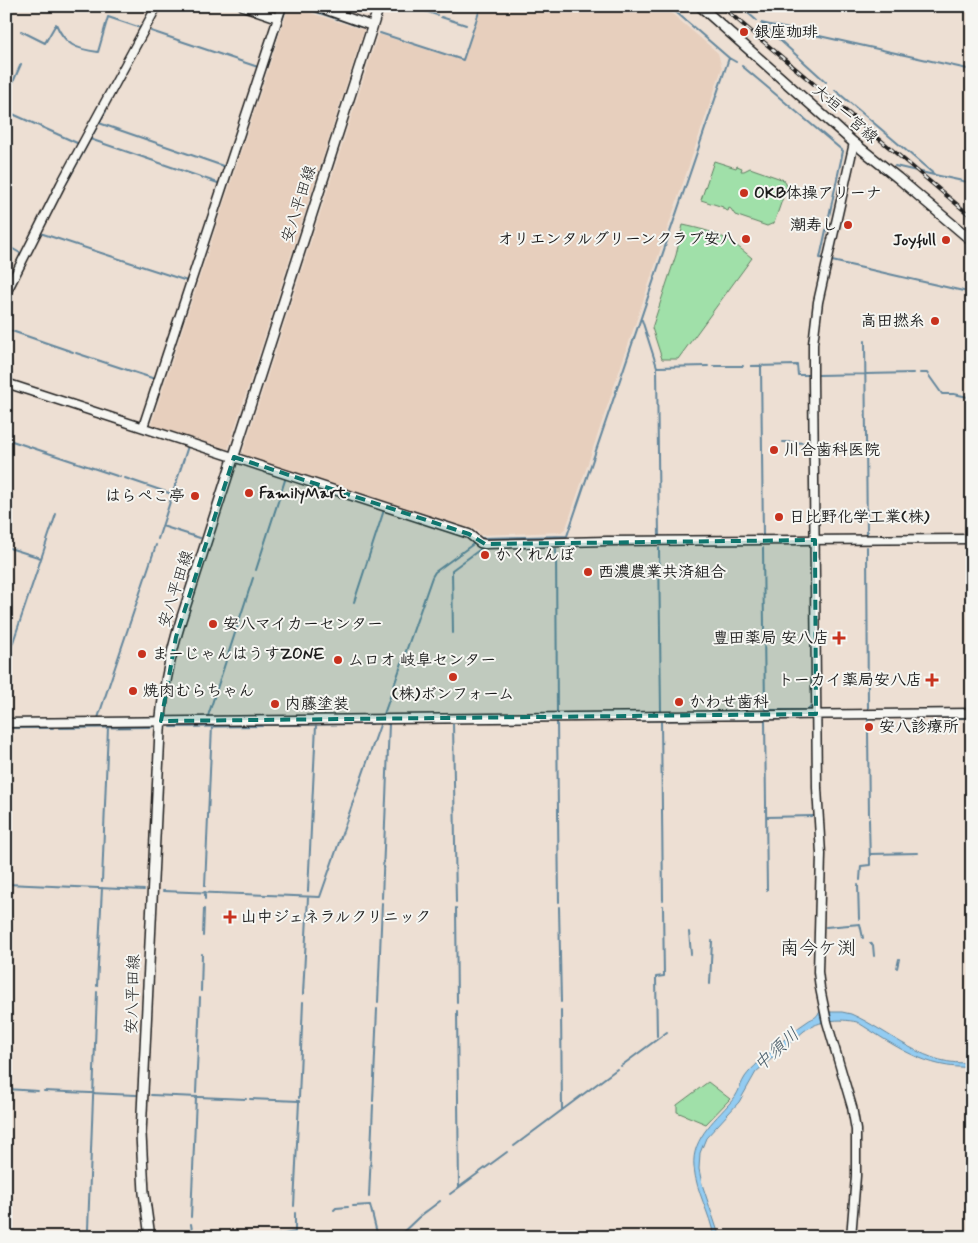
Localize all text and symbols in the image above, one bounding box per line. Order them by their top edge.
place label: 銀座珈琲 [754,22,818,43]
marker: 銀座珈琲 [738,26,750,38]
street label: 大垣一宮線 [808,80,882,148]
street label: 安八平田線 [277,163,321,245]
place label: OKB体操アリーナ [754,183,882,204]
marker: OKB体操アリーナ [738,187,750,199]
place label: 潮寿し [790,215,838,236]
marker: 潮寿し [842,219,854,231]
place label: オリエンタルグリーンクラブ安八 [498,229,736,250]
place label: Joyfull [893,230,936,251]
marker: オリエンタルグリーンクラブ安八 [740,233,752,245]
marker: Joyfull [940,234,952,246]
place label: 高田撚糸 [861,311,925,332]
marker: 高田撚糸 [929,315,941,327]
place label: 川合歯科医院 [784,440,880,461]
marker: 川合歯科医院 [768,444,780,456]
place label: FamilyMart [259,483,347,504]
place label: はらぺこ亭 [105,486,185,507]
marker: FamilyMart [243,487,255,499]
marker: はらぺこ亭 [189,490,201,502]
place label: 日比野化学工業(株) [789,507,930,528]
marker: 日比野化学工業(株) [773,511,785,523]
place label: かくれんぼ [495,545,575,566]
street label: 安八平田線 [154,548,198,630]
marker: かくれんぼ [479,549,491,561]
place label: 西濃農業共済組合 [598,562,726,583]
marker: 西濃農業共済組合 [582,566,594,578]
place label: 安八マイカーセンター [223,614,383,635]
marker: 安八マイカーセンター [207,618,219,630]
place label: 豊田薬局 安八店 [713,628,829,649]
marker: 豊田薬局 安八店 [833,632,845,644]
place label: まーじゃんはうすZONE [152,644,325,665]
marker: まーじゃんはうすZONE [136,648,148,660]
place label: ムロオ 岐阜センター [348,650,496,671]
marker: ムロオ 岐阜センター [332,654,344,666]
place label: トーカイ薬局安八店 [778,670,922,691]
marker: (株)ボンフォーム [447,671,459,683]
marker: トーカイ薬局安八店 [926,674,938,686]
place label: 焼肉むらちゃん [143,681,254,702]
place label: (株)ボンフォーム [392,684,514,705]
marker: 焼肉むらちゃん [127,685,139,697]
place label: かわせ歯科 [689,692,769,713]
place label: 内藤塗装 [285,694,349,715]
marker: かわせ歯科 [673,696,685,708]
marker: 内藤塗装 [269,698,281,710]
place label: 安八診療所 [879,717,959,738]
marker: 安八診療所 [863,721,875,733]
place label: 山中ジェネラルクリニック [241,907,431,928]
marker: 山中ジェネラルクリニック [223,910,237,924]
district label: 南今ケ渕 [780,936,856,961]
street label: 安八平田線 [121,954,145,1034]
water label: 中須川 [749,1023,805,1077]

